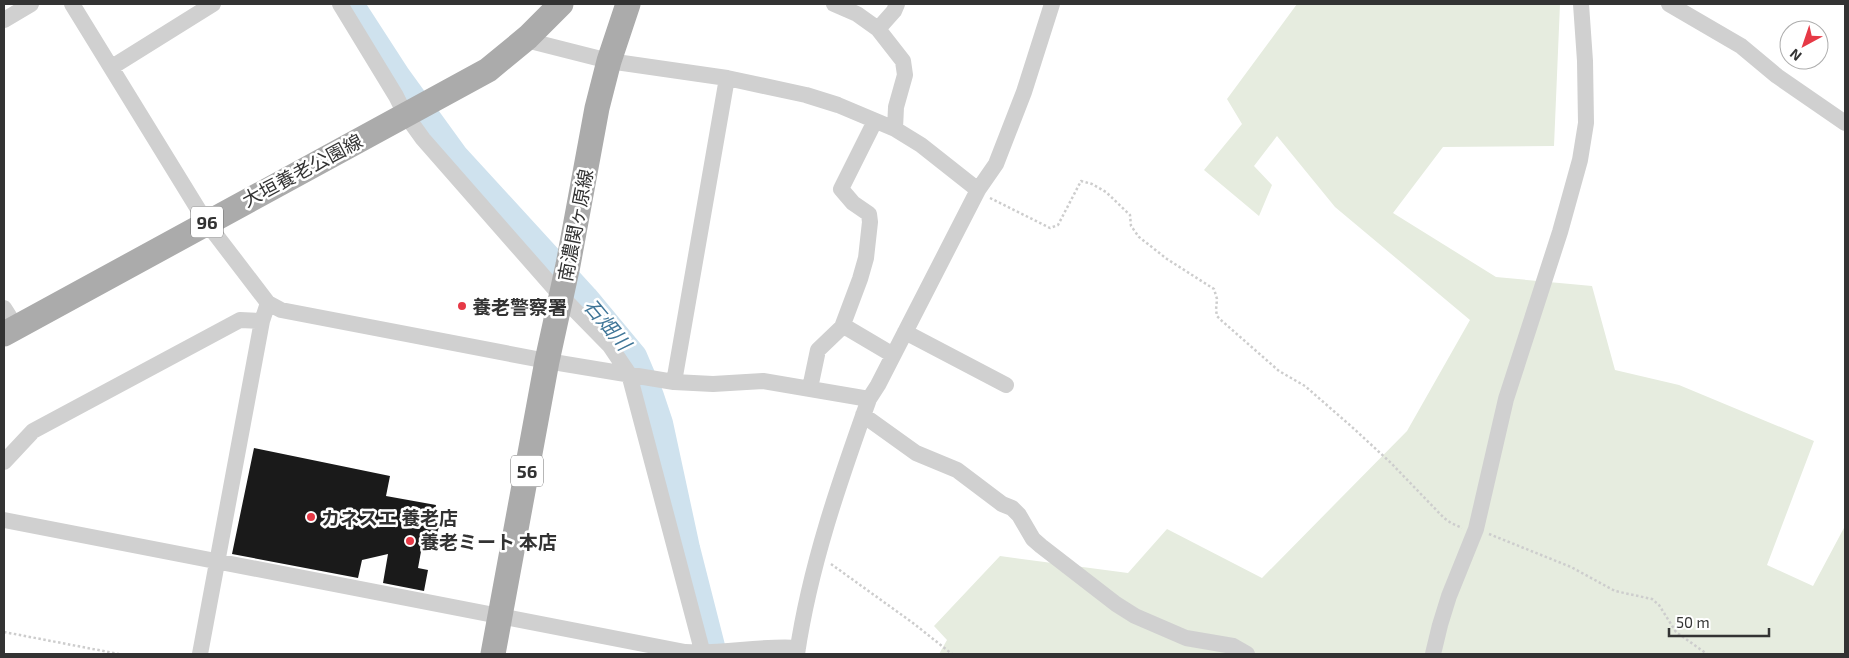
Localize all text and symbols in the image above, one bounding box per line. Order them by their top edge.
north arrow [1779,20,1829,70]
text: N [1786,46,1805,65]
street label: 大垣養老公園線 [238,129,366,211]
street label: 南濃関ヶ原線 [553,167,597,283]
road number: 96 [191,206,223,238]
water label: 石畑川 [580,293,638,356]
place label: 養老警察署 [472,295,567,318]
marker: 養老警察署 [456,300,468,312]
road number: 56 [511,456,543,486]
place label: カネスエ 養老店 [321,506,458,529]
marker: カネスエ 養老店 [305,511,317,523]
place label: 養老ミート 本店 [420,530,557,553]
marker: 養老ミート 本店 [404,535,416,547]
scale bar [1669,606,1769,638]
text: 50 m [1676,613,1710,631]

